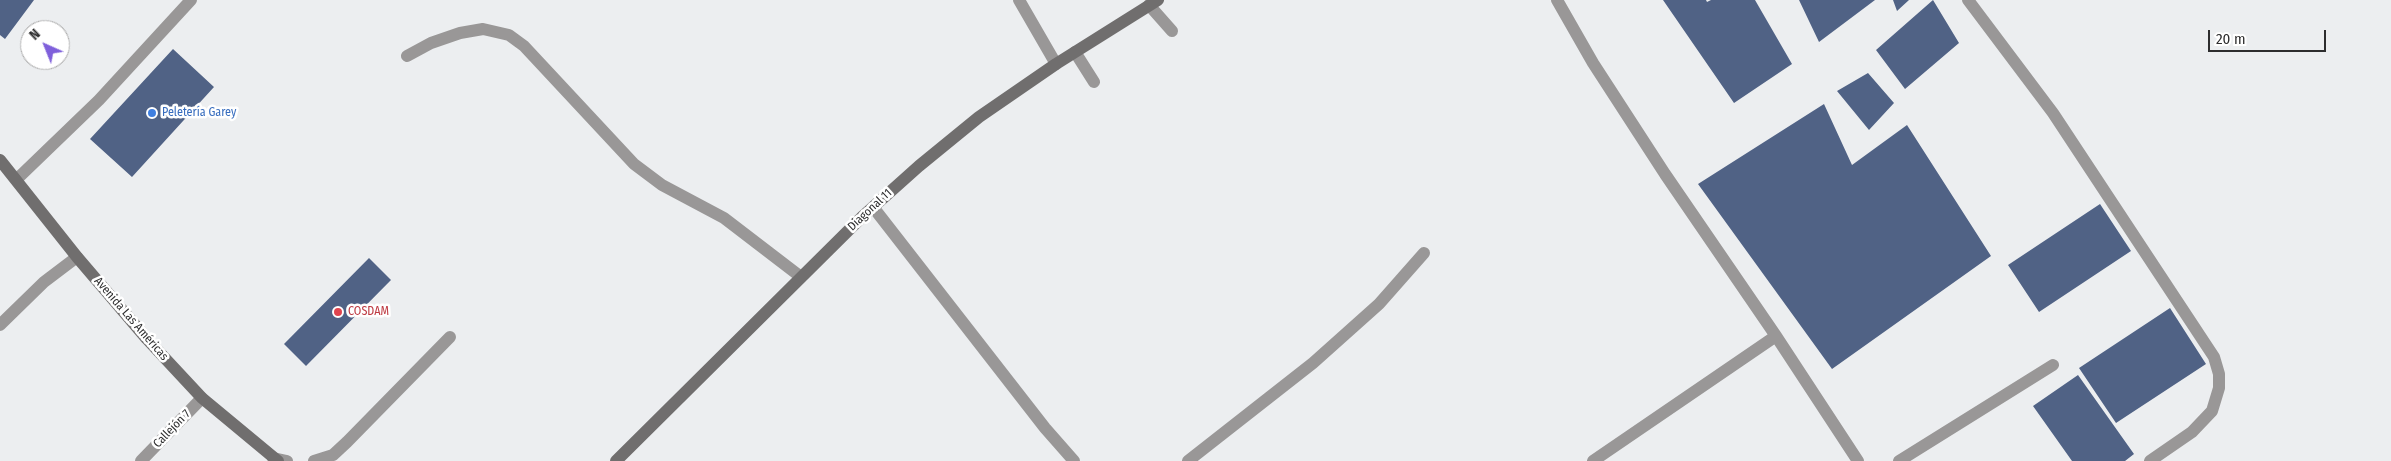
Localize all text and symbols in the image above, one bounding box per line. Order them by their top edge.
north arrow [20,20,70,70]
scale bar [2211,20,2328,52]
text: N [26,26,44,44]
text: 20 m [2216,30,2246,48]
place label: Peletería Garey [162,106,236,120]
marker: Peletería Garey [146,107,158,119]
street label: Diagonal 11 [845,186,895,234]
street label: Avenida Las Américas [91,274,171,364]
place label: COSDAM [348,305,389,319]
marker: COSDAM [332,306,344,318]
street label: Callejón 7 [150,407,194,451]

